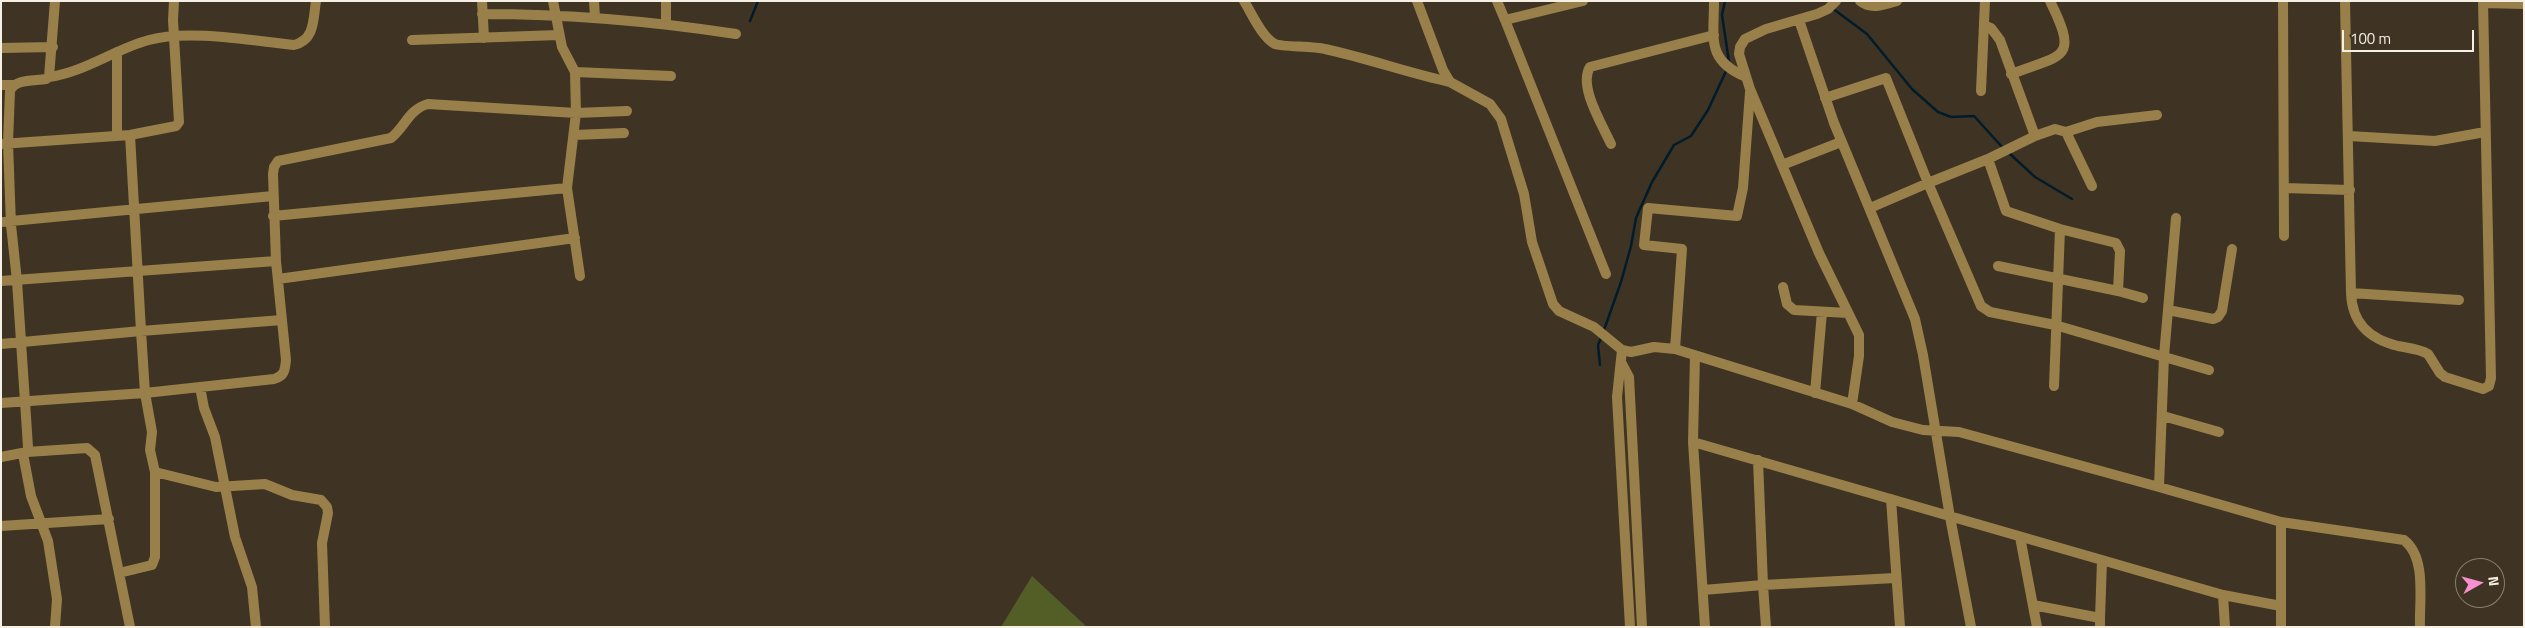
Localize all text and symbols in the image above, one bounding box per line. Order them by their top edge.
scale bar [2345,20,2478,52]
text: 100 m [2350,27,2391,50]
north arrow [2455,558,2505,608]
text: N [2483,575,2505,587]

